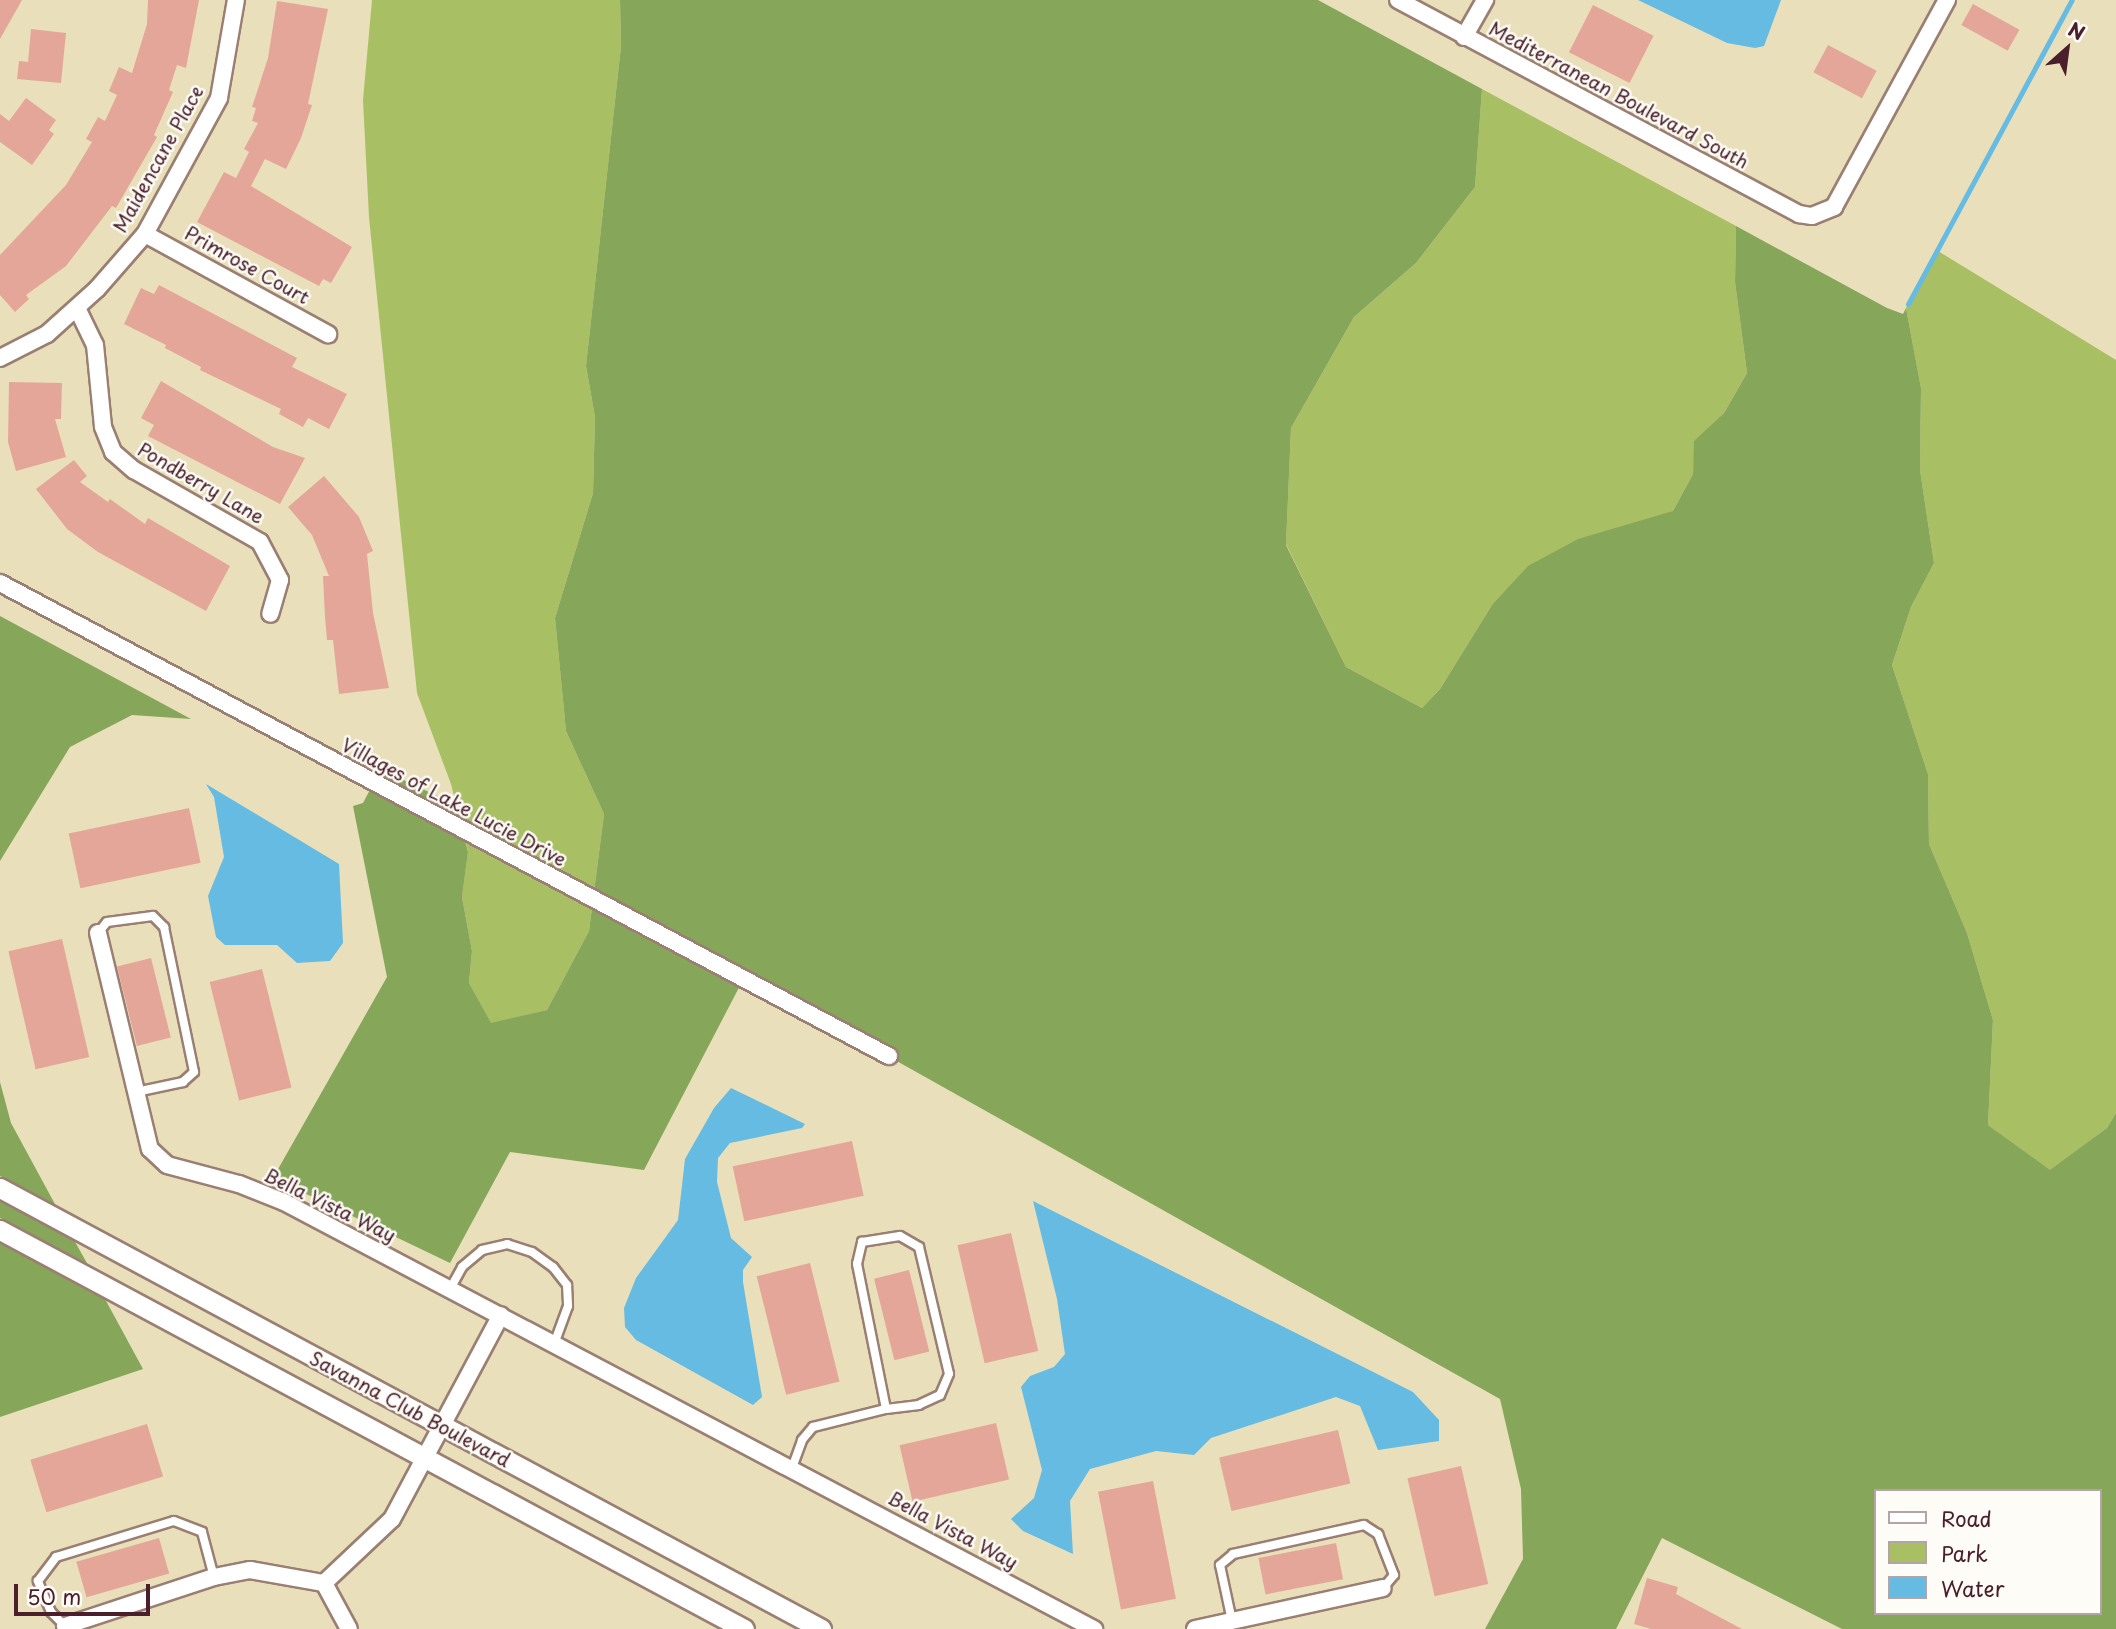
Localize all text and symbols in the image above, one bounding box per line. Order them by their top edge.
north arrow [2032,14,2102,84]
text: N [2064,15,2090,46]
street label: Mediterranean Boulevard South [1485,17,1753,173]
street label: Maidencane Place [108,81,208,237]
street label: Primrose Court [180,221,314,309]
street label: Pondberry Lane [134,438,268,528]
street label: Villages of Lake Lucie Drive [338,733,570,871]
street label: Bella Vista Way [260,1163,400,1247]
street label: Savanna Club Boulevard [307,1347,513,1471]
street label: Bella Vista Way [884,1486,1022,1574]
legend [1874,1489,2102,1615]
text: Road [1941,1502,1992,1534]
text: Park [1941,1537,1988,1569]
scale bar [18,1570,154,1614]
text: Water [1941,1572,2004,1604]
text: 50 m [27,1580,81,1612]

